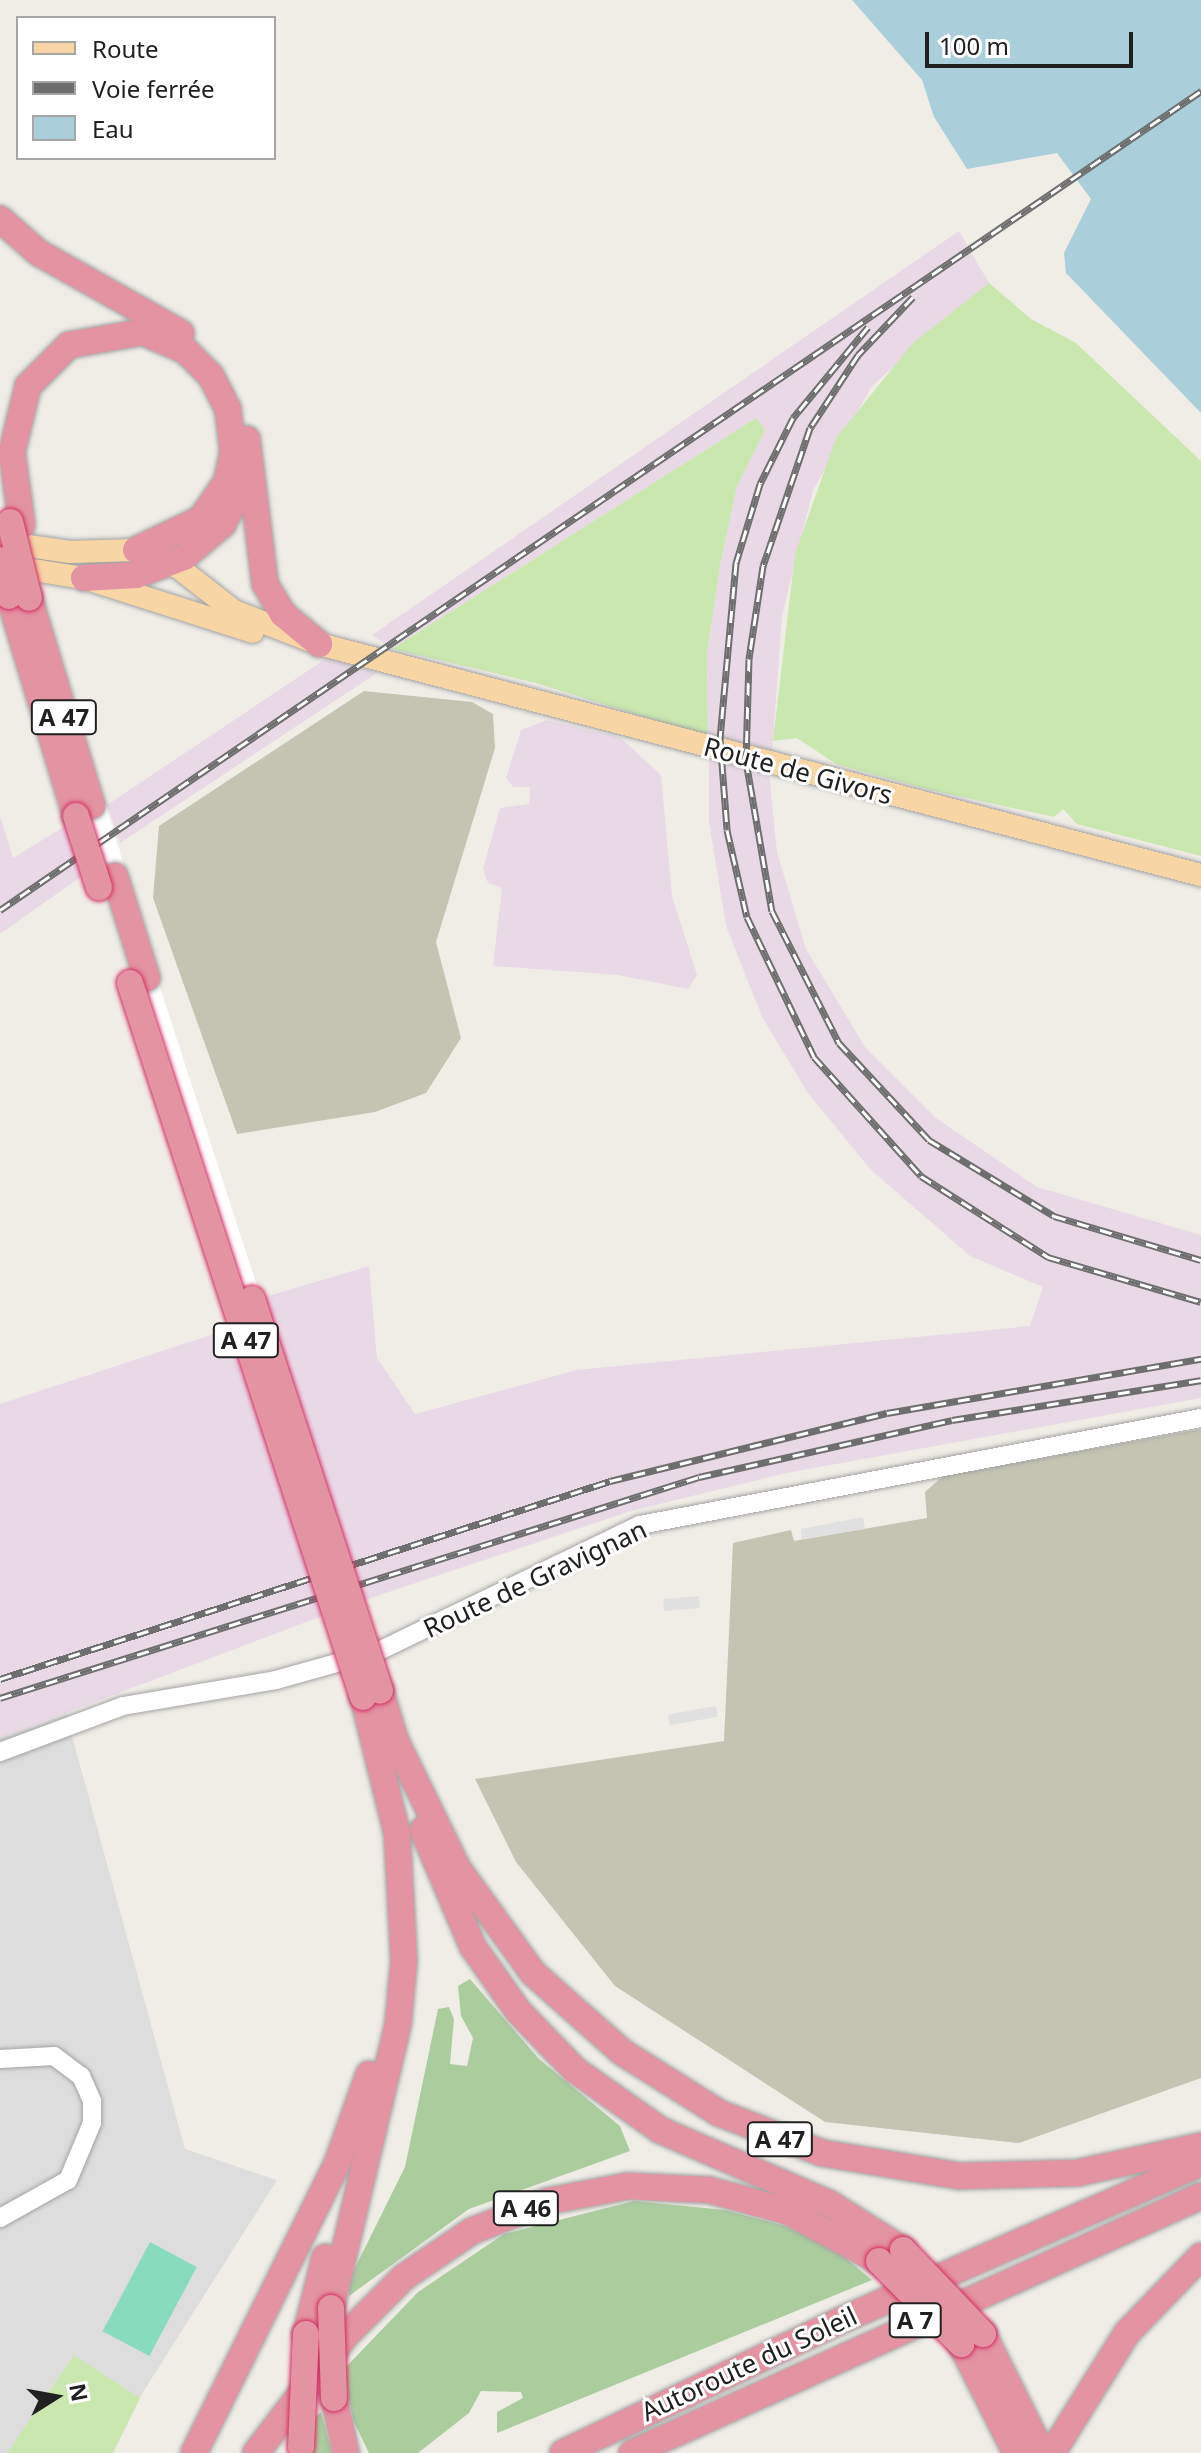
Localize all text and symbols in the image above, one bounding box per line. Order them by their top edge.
legend [16,16,276,160]
scale bar [929,16,1137,66]
text: 100 m [939,29,1009,62]
text: Route [92,32,158,65]
text: Voie ferrée [92,72,215,105]
text: Eau [92,112,134,145]
road number: A 47 [30,697,98,737]
street label: Route de Givors [700,731,896,811]
road number: A 47 [212,1320,280,1360]
street label: Route de Gravignan [418,1514,652,1644]
road number: A 47 [746,2119,814,2159]
road number: A 46 [492,2188,560,2228]
street label: Autoroute du Soleil [636,2300,862,2428]
road number: A 7 [887,2300,943,2340]
north arrow [16,2357,96,2437]
text: N [63,2381,96,2404]

